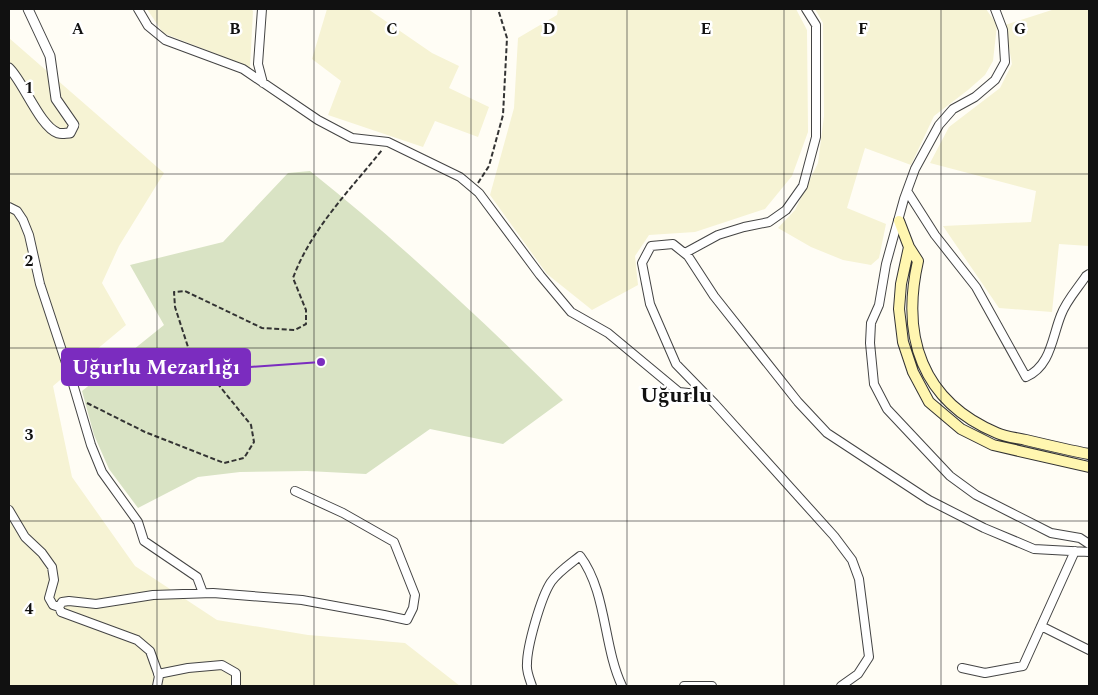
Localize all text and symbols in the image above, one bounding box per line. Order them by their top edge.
text: A [72,17,85,41]
text: B [229,17,241,41]
text: C [386,17,398,41]
text: D [543,17,556,41]
text: E [701,17,711,41]
text: F [858,17,868,41]
text: G [1014,17,1026,41]
text: 1 [25,76,33,100]
text: 2 [25,249,34,273]
callout: Uğurlu Mezarlığı [62,349,250,385]
text: Uğurlu Mezarlığı [72,352,240,384]
district label: Uğurlu [640,379,712,412]
text: 3 [25,423,34,447]
text: 4 [25,597,34,621]

